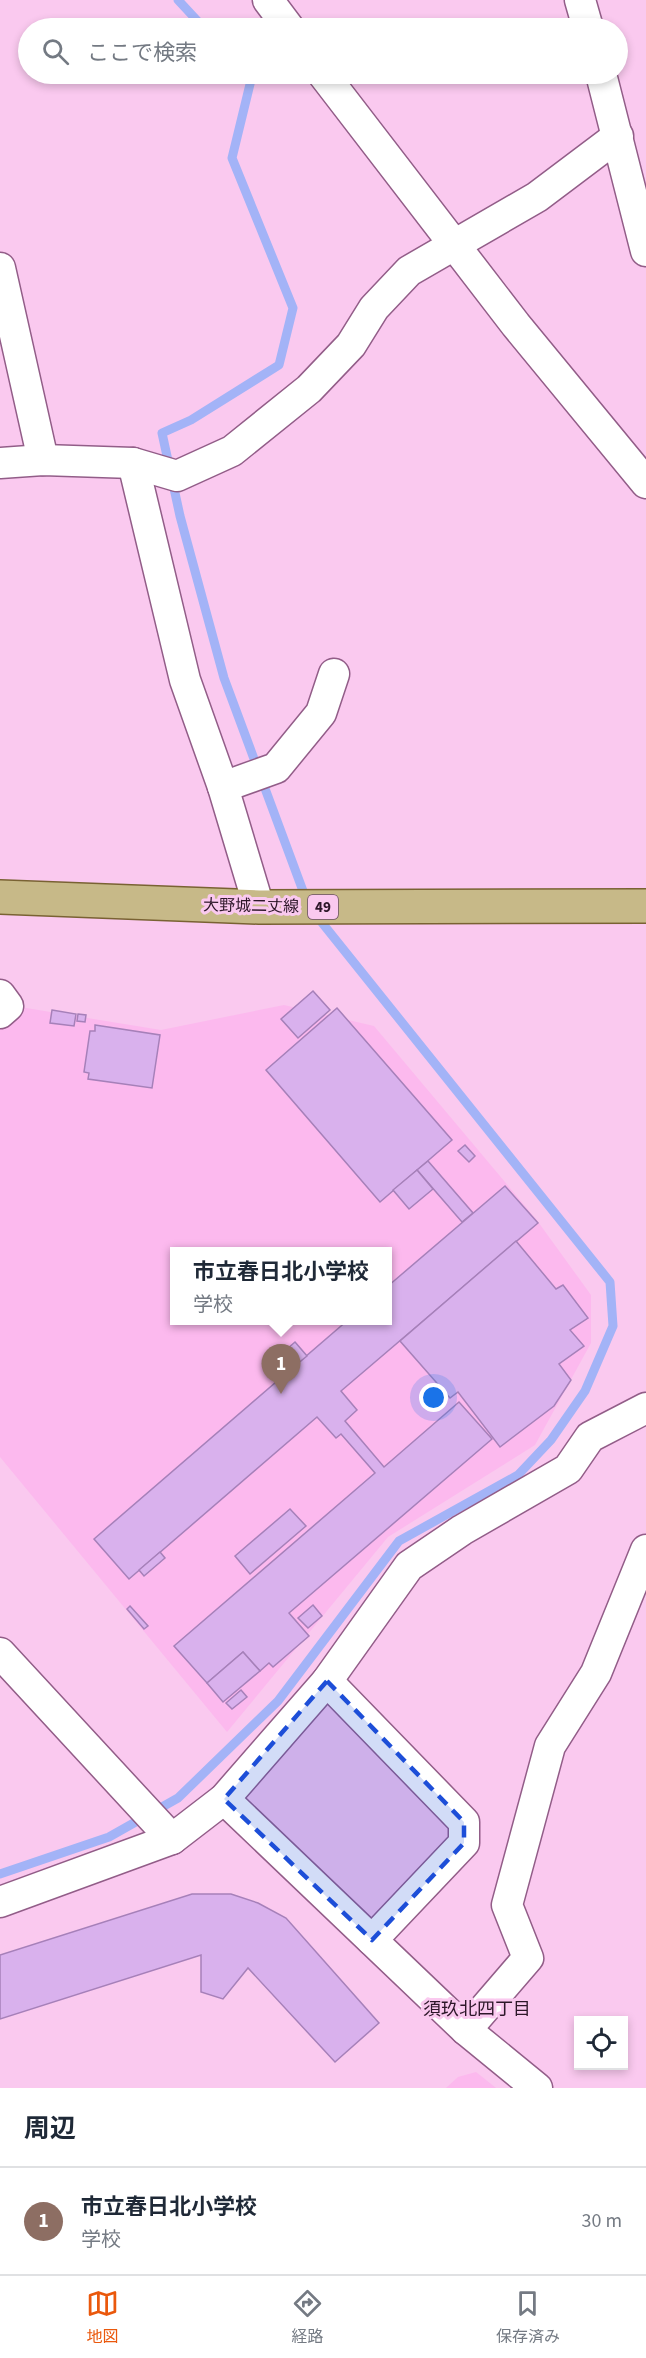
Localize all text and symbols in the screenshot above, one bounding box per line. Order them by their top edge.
search box [18,18,628,84]
icon: search [39,35,72,68]
text: ここで検索 [87,37,197,69]
street label: 大野城二丈線 [203,894,299,918]
road number: 49 [308,895,338,919]
popup [170,1247,392,1325]
text: 市立春日北小学校 [193,1256,369,1288]
text: 学校 [193,1291,233,1319]
pin: 1 [262,1344,300,1394]
your location [419,1383,448,1412]
district label: 須玖北四丁目 [423,1997,531,2022]
map controls [574,2016,628,2070]
button: locate [574,2016,628,2070]
text: 周辺 [24,2110,76,2147]
text: 市立春日北小学校 [81,2191,257,2223]
text: 1 [38,2207,49,2235]
text: 30 m [582,2207,622,2235]
text: 学校 [81,2226,121,2254]
tab: 地図 [86,2287,119,2348]
tab: 経路 [291,2287,324,2348]
tab: 保存済み [496,2287,560,2348]

